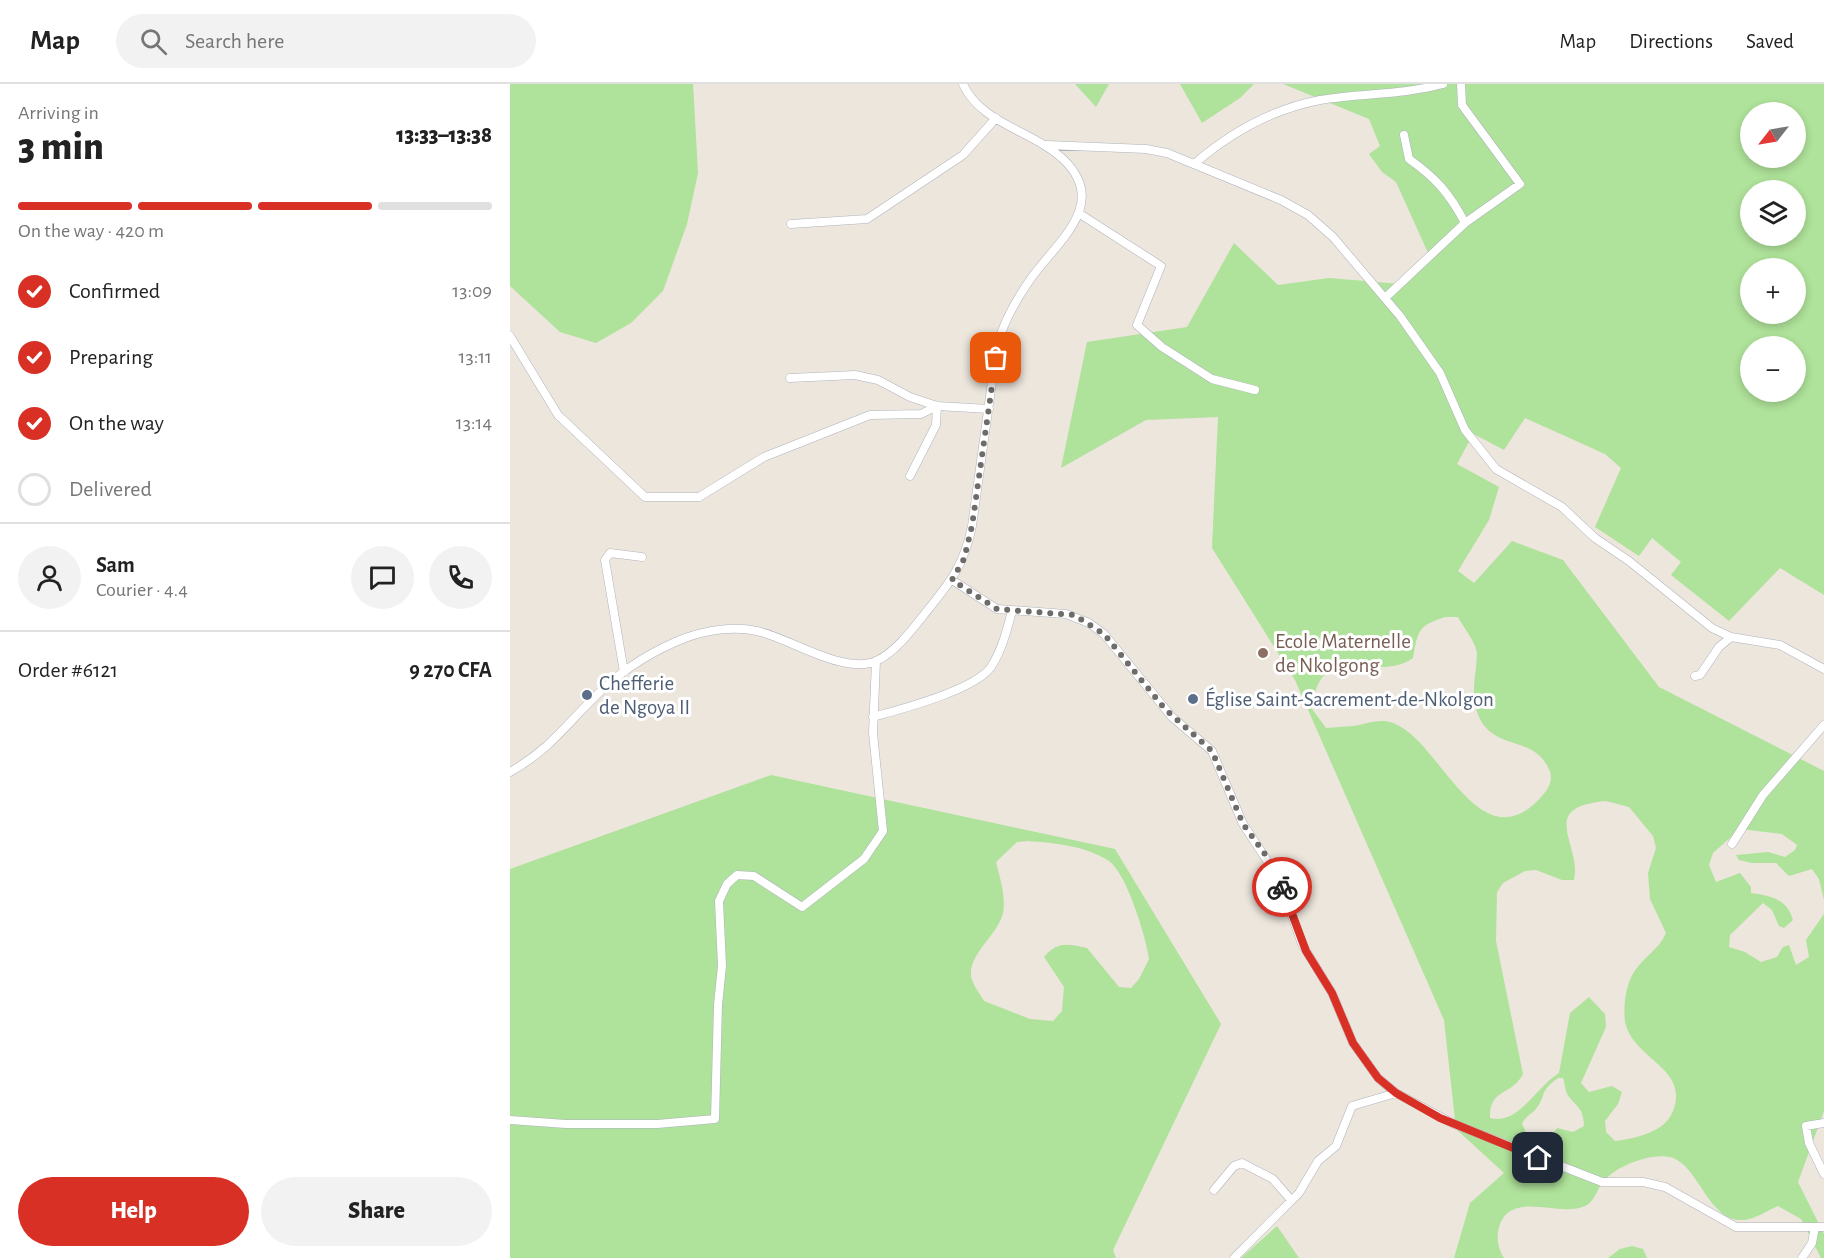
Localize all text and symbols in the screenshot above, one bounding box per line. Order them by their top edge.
search box [116,14,536,68]
icon: search [137,25,170,58]
text: Map [30,27,80,55]
text: Search here [185,30,284,52]
text: Map [1560,31,1596,52]
text: Directions [1629,31,1713,52]
text: Saved [1746,31,1794,52]
north arrow [1740,102,1806,168]
map controls [1740,102,1806,402]
text: Arriving in [18,103,99,123]
text: 13:33–13:38 [396,124,492,146]
text: 3 min [18,128,104,167]
button: layers [1740,180,1806,246]
text: On the way · 420 m [18,221,164,241]
button: + [1740,258,1806,324]
icon: check [18,275,51,308]
text: Confirmed [69,280,160,302]
text: 13:09 [452,281,492,301]
pin [970,332,1021,383]
button: − [1740,336,1806,402]
icon: check [18,341,51,374]
icon: bag [979,341,1012,374]
text: Preparing [69,346,153,368]
text: 13:11 [459,347,492,367]
icon: check [18,407,51,440]
text: On the way [69,412,164,434]
text: 13:14 [456,413,492,433]
text: Delivered [69,478,152,500]
button: person [18,546,81,609]
button: chat [351,546,414,609]
button: phone [429,546,492,609]
text: Sam [96,554,135,576]
text: Courier · 4.4 [96,580,188,600]
place label: Ecole Maternelle de Nkolgong [1275,631,1411,676]
marker: Ecole Maternelle de Nkolgong [1256,646,1270,660]
text: Order #6121 [18,659,118,681]
text: 9 270 CFA [409,659,492,681]
place label: Chefferie de Ngoya II [599,673,690,718]
place label: Église Saint-Sacrement-de-Nkolgon [1205,687,1494,710]
marker: Chefferie de Ngoya II [580,688,594,702]
marker: Église Saint-Sacrement-de-Nkolgon [1186,692,1200,706]
courier [1252,857,1312,917]
icon: bike [1266,871,1299,904]
pin [1512,1132,1563,1183]
icon: home [1521,1141,1554,1174]
button: Help [18,1177,249,1246]
button: Share [261,1177,492,1246]

